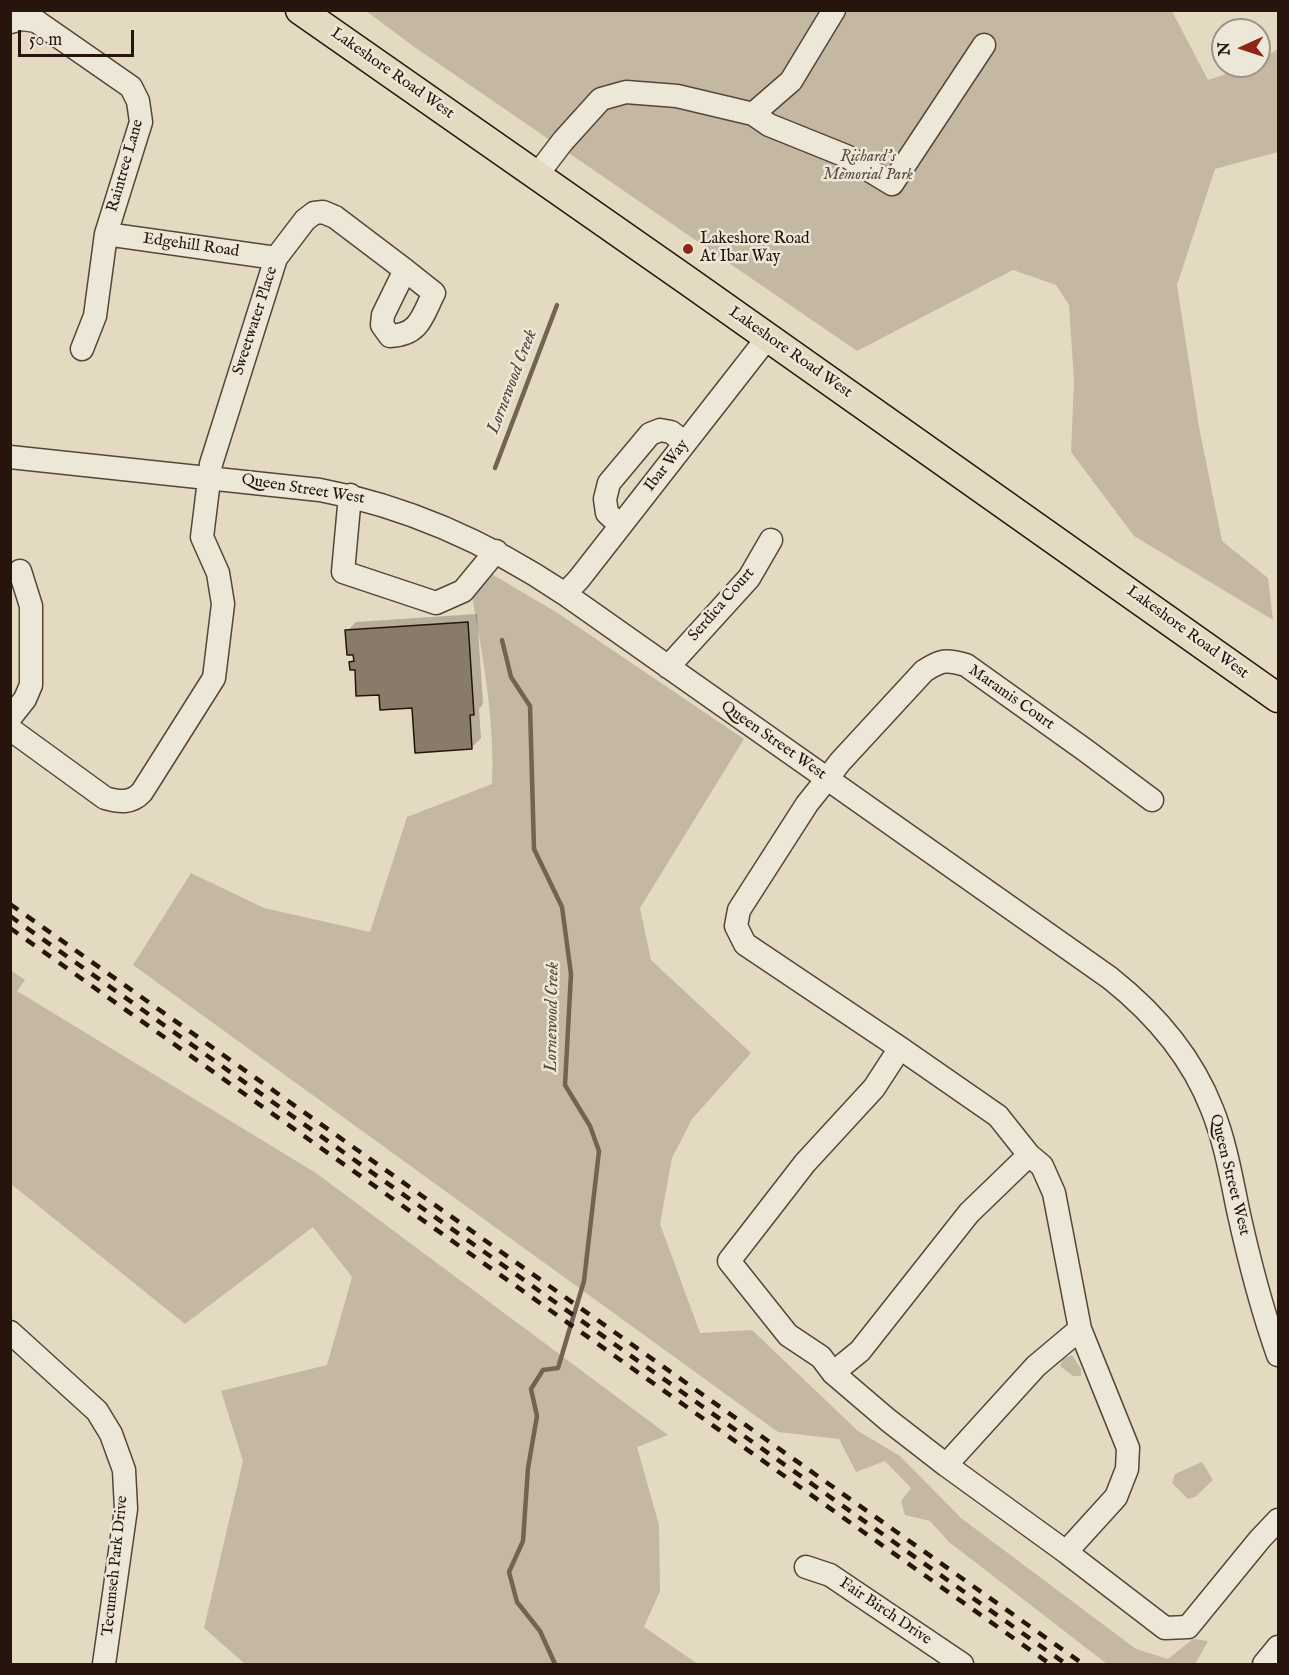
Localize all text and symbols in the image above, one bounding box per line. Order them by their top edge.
scale bar [21,18,136,56]
north arrow [1211,18,1271,78]
street label: Lakeshore Road West [327,24,457,124]
text: 50 m [29,29,62,52]
text: N [1215,41,1235,56]
street label: Raintree Lane [104,117,148,215]
park label: Richard's Memorial Park [823,148,913,186]
street label: Edgehill Road [142,230,240,262]
place label: Lakeshore Road At Ibar Way [700,230,810,268]
marker: Lakeshore Road At Ibar Way [681,242,695,256]
street label: Sweetwater Place [229,264,283,378]
street label: Lakeshore Road West [725,303,855,403]
water label: Lornewood Creek [483,327,543,437]
street label: Ibar Way [641,436,693,496]
street label: Queen Street West [240,471,366,509]
street label: Serdica Court [685,564,759,646]
street label: Lakeshore Road West [1122,582,1252,684]
street label: Maramis Court [964,661,1058,735]
street label: Queen Street West [717,697,829,785]
water label: Lornewood Creek [541,962,565,1072]
street label: Queen Street West [1205,1112,1253,1238]
street label: Tecumseh Park Drive [99,1495,133,1637]
street label: Fair Birch Drive [835,1574,935,1650]

